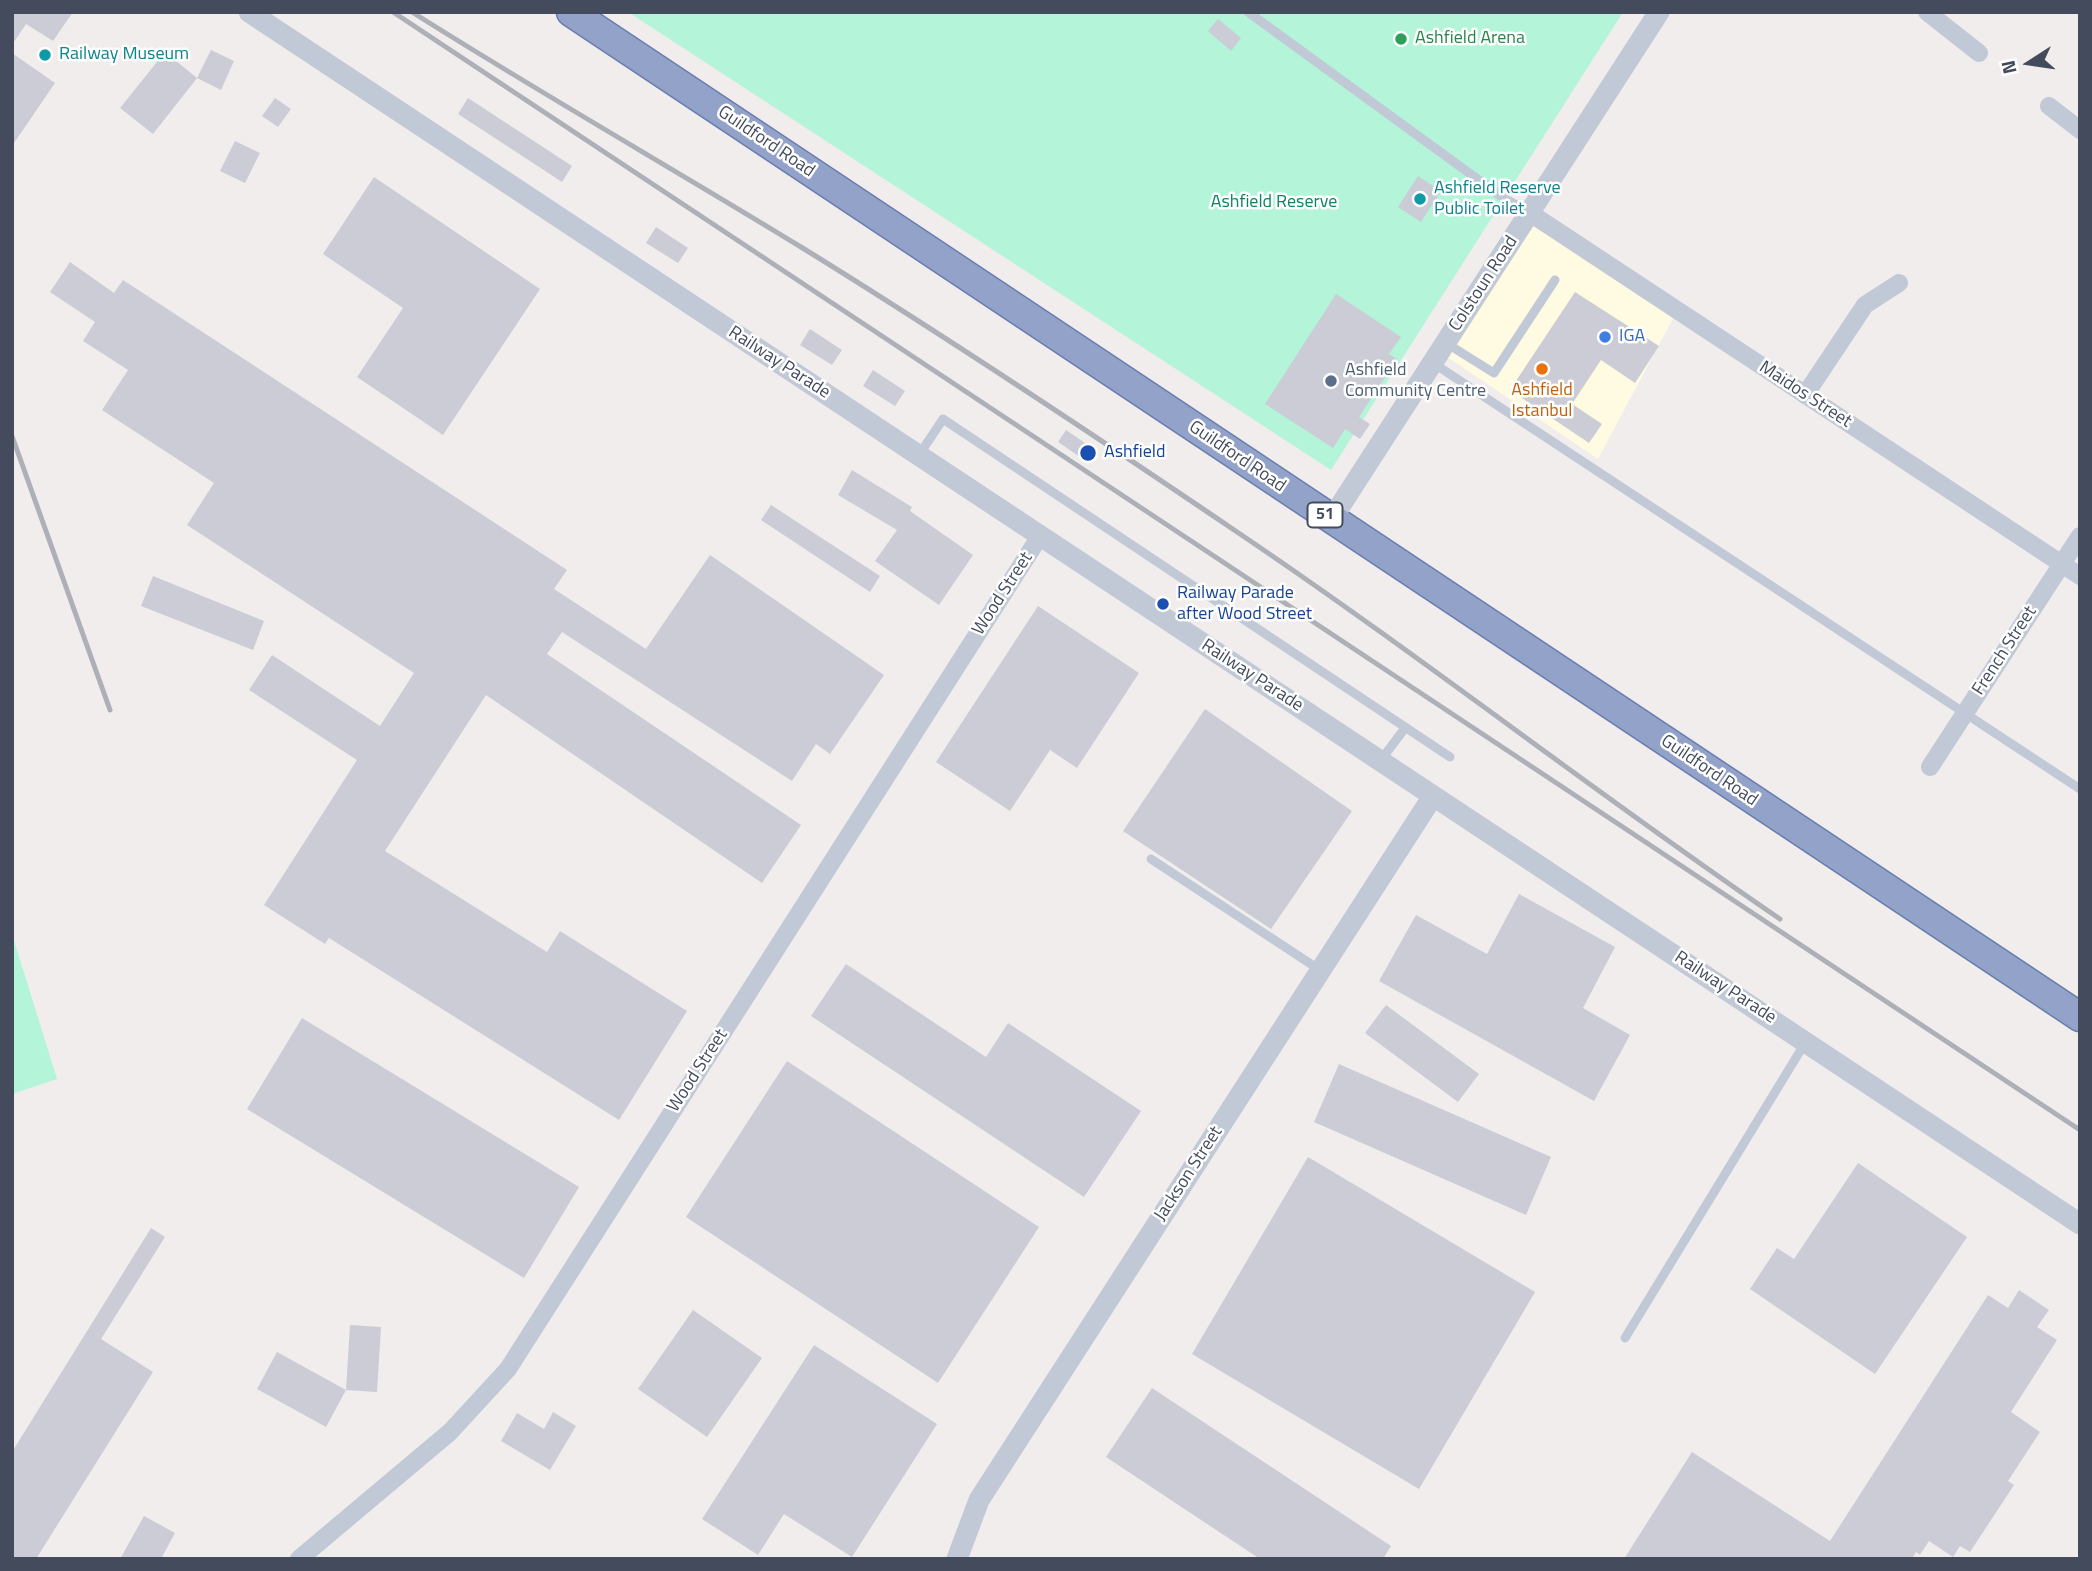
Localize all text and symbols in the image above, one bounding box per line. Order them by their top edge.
place label: Ashfield Arena [1415,28,1525,50]
north arrow [1994,28,2064,98]
marker: Ashfield Arena [1393,31,1409,47]
place label: Railway Museum [59,44,189,66]
marker: Railway Museum [37,47,53,63]
text: N [1992,58,2024,77]
street label: Guildford Road [714,102,818,182]
place label: Ashfield Reserve Public Toilet [1434,178,1561,220]
marker: Ashfield Reserve Public Toilet [1412,191,1428,207]
park label: Ashfield Reserve [1211,192,1337,214]
street label: Colstoun Road [1445,232,1523,336]
street label: Railway Parade [724,322,834,404]
place label: IGA [1619,326,1645,348]
marker: IGA [1597,329,1613,345]
street label: Maidos Street [1755,357,1855,433]
place label: Ashfield Community Centre [1345,360,1486,402]
marker: Ashfield Istanbul [1534,361,1550,377]
marker: Ashfield Community Centre [1323,373,1339,389]
place label: Ashfield Istanbul [1511,380,1573,422]
street label: Guildford Road [1185,417,1289,497]
place label: Ashfield [1104,442,1165,464]
marker: Ashfield [1078,443,1098,463]
road number: 51 [1308,502,1342,528]
street label: Wood Street [968,548,1038,640]
place label: Railway Parade after Wood Street [1177,583,1312,626]
marker: Railway Parade after Wood Street [1155,596,1171,612]
street label: French Street [1968,602,2042,700]
street label: Railway Parade [1197,635,1307,717]
street label: Guildford Road [1657,731,1761,811]
street label: Railway Parade [1670,947,1780,1029]
street label: Wood Street [663,1025,733,1117]
street label: Jackson Street [1150,1123,1228,1225]

